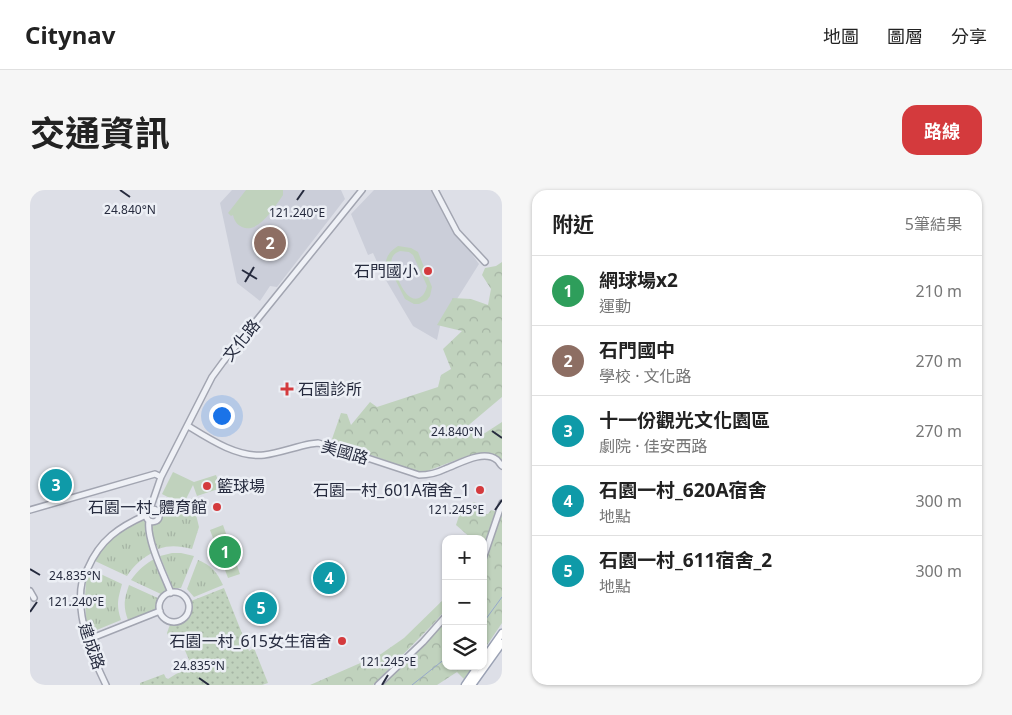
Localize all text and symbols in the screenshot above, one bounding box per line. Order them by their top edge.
text: Citynav [25,18,115,51]
text: 地圖 [823,24,859,48]
text: 圖層 [887,24,923,48]
text: 分享 [951,24,987,48]
button: 路線 [902,105,982,155]
text: 交通資訊 [30,109,170,156]
text: 24.840°N [104,201,156,218]
text: 121.240°E [269,204,325,221]
text: 附近 [552,210,594,238]
text: 5筆結果 [905,213,962,235]
pin: 2 [254,224,286,262]
place label: 石門國小 [354,260,418,282]
marker: 石門國小 [422,265,434,277]
text: 網球場x2 [599,267,678,293]
text: 1 [563,280,573,302]
text: 210 m [915,280,962,302]
text: 運動 [599,295,631,317]
street label: 文化路 [217,314,265,366]
text: 石門國中 [599,337,675,363]
text: 2 [563,350,573,372]
text: 270 m [915,350,962,372]
text: 學校 · 文化路 [599,365,692,387]
place label: 石園診所 [298,378,362,400]
marker: 石園診所 [280,382,294,396]
your location [209,403,235,429]
text: 十一份觀光文化園區 [599,407,770,433]
text: 3 [563,420,573,442]
text: 270 m [915,420,962,442]
text: 24.840°N [431,423,483,440]
street label: 美國路 [319,435,371,469]
text: 劇院 · 佳安西路 [599,435,708,457]
pin: 3 [40,466,72,504]
place label: 籃球場 [217,475,265,497]
text: 石園一村_620A宿舍 [599,477,767,503]
place label: 石園一村_601A宿舍_1 [313,479,470,501]
marker: 籃球場 [201,480,213,492]
marker: 石園一村_601A宿舍_1 [474,484,486,496]
text: 4 [563,490,573,512]
text: 300 m [915,490,962,512]
place label: 石園一村_體育館 [88,496,207,518]
marker: 石園一村_體育館 [211,501,223,513]
text: 121.245°E [428,501,484,518]
text: 地點 [599,505,631,527]
pin: 1 [209,533,241,571]
map controls [442,535,487,670]
button: + [442,535,487,580]
text: 石園一村_611宿舍_2 [599,547,772,573]
pin: 4 [313,559,345,597]
text: 5 [563,560,573,582]
text: 300 m [915,560,962,582]
text: 24.835°N [49,567,101,584]
text: 地點 [599,575,631,597]
button: − [442,580,487,625]
pin: 5 [245,589,277,627]
text: 121.240°E [48,593,104,610]
street label: 建成路 [74,620,110,672]
button: layers [442,625,487,670]
place label: 石園一村_615女生宿舍 [169,630,332,652]
marker: 石園一村_615女生宿舍 [336,635,348,647]
text: 121.245°E [360,653,416,670]
text: 24.835°N [173,657,225,674]

